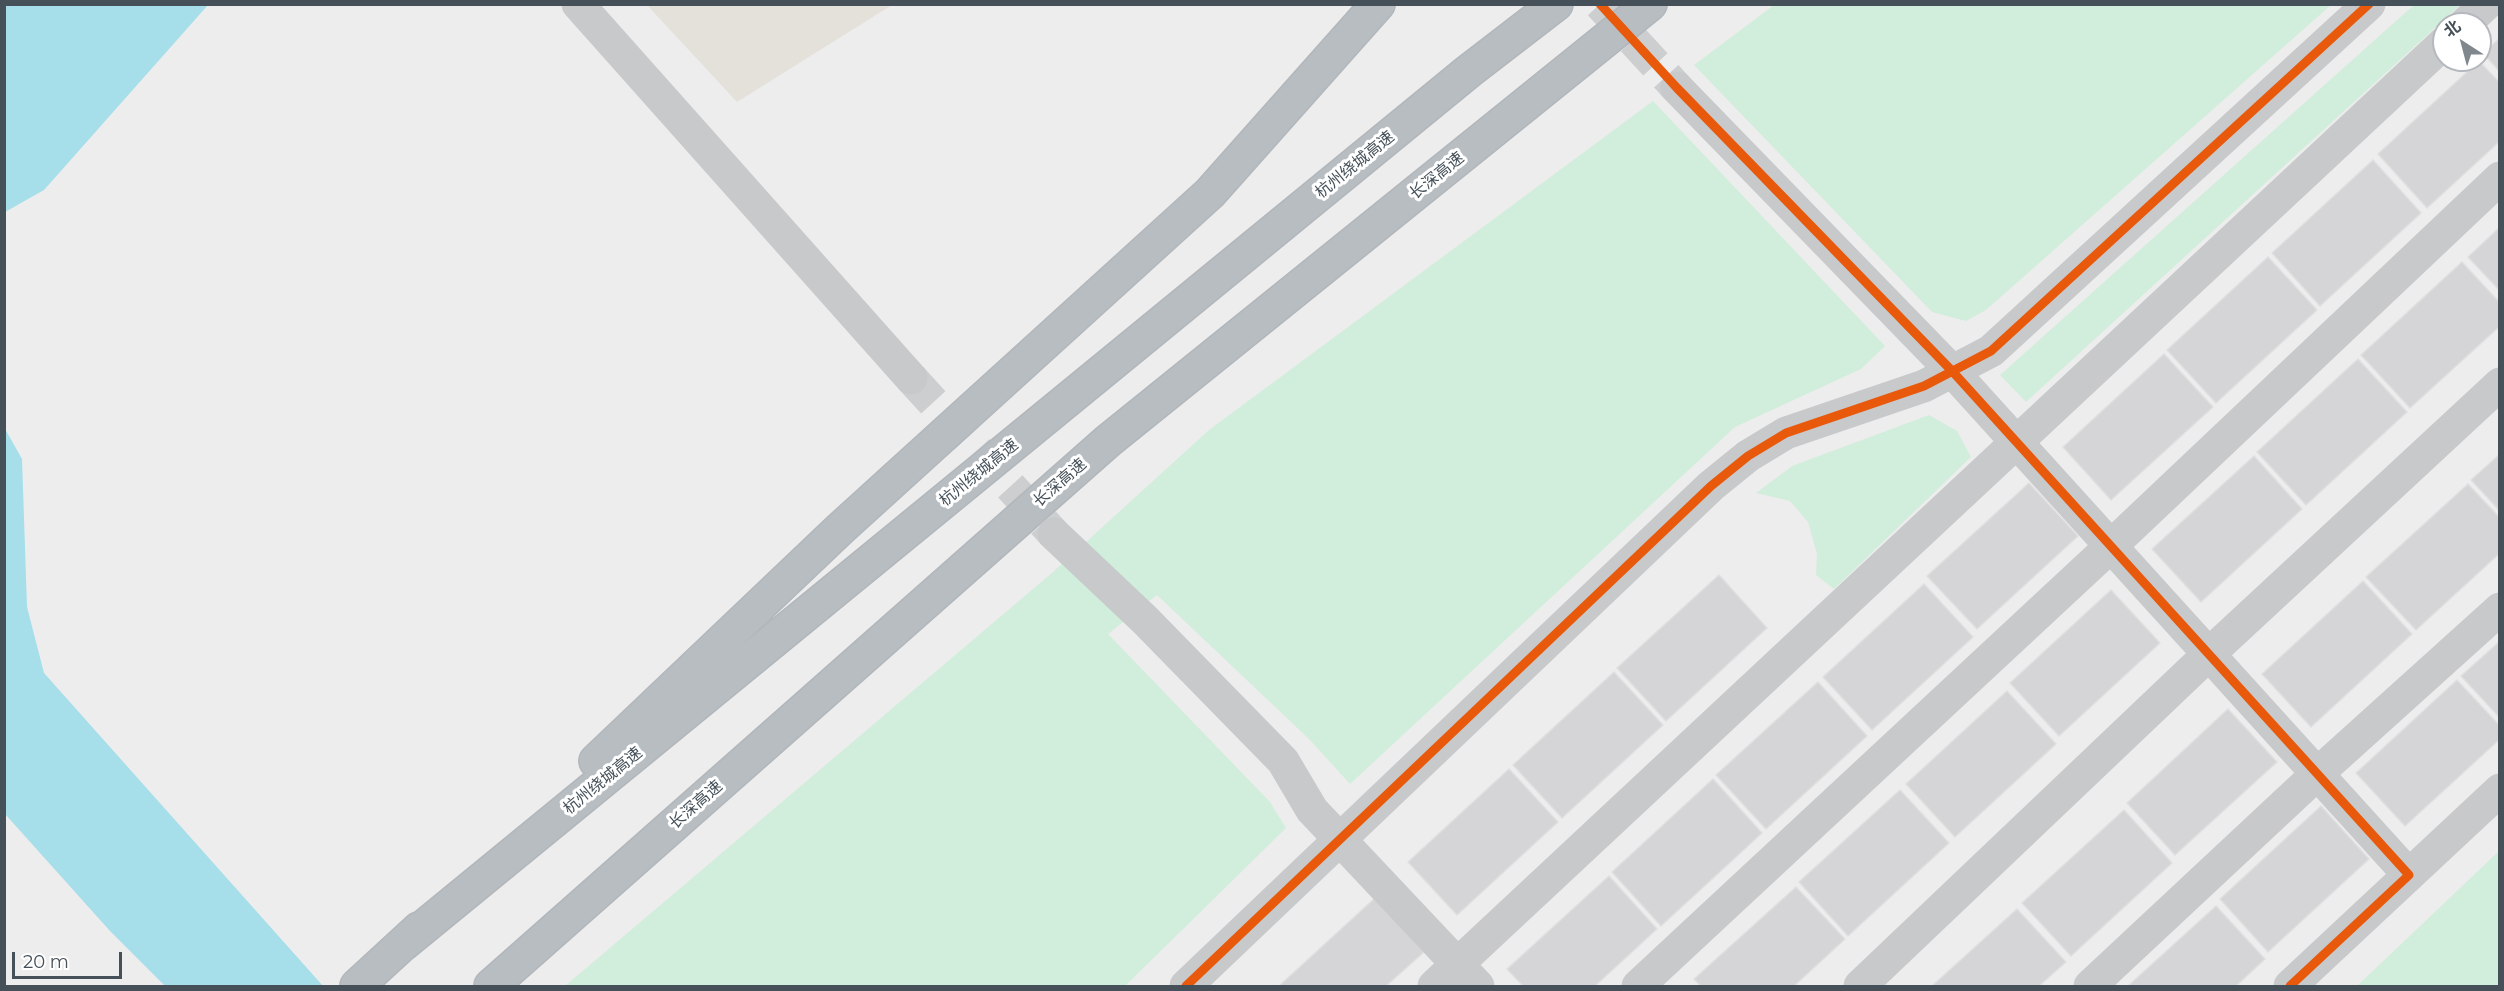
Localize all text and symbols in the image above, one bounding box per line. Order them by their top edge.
north arrow [2432,12,2492,72]
text: 北 [2440,16,2464,41]
street label: 杭州绕城高速 [1312,127,1398,203]
street label: 长深高速 [1406,148,1468,204]
street label: 杭州绕城高速 [936,435,1022,511]
street label: 长深高速 [1030,455,1090,511]
street label: 杭州绕城高速 [560,743,646,819]
street label: 长深高速 [666,777,726,833]
scale bar [15,940,124,978]
text: 20 m [23,951,69,973]

